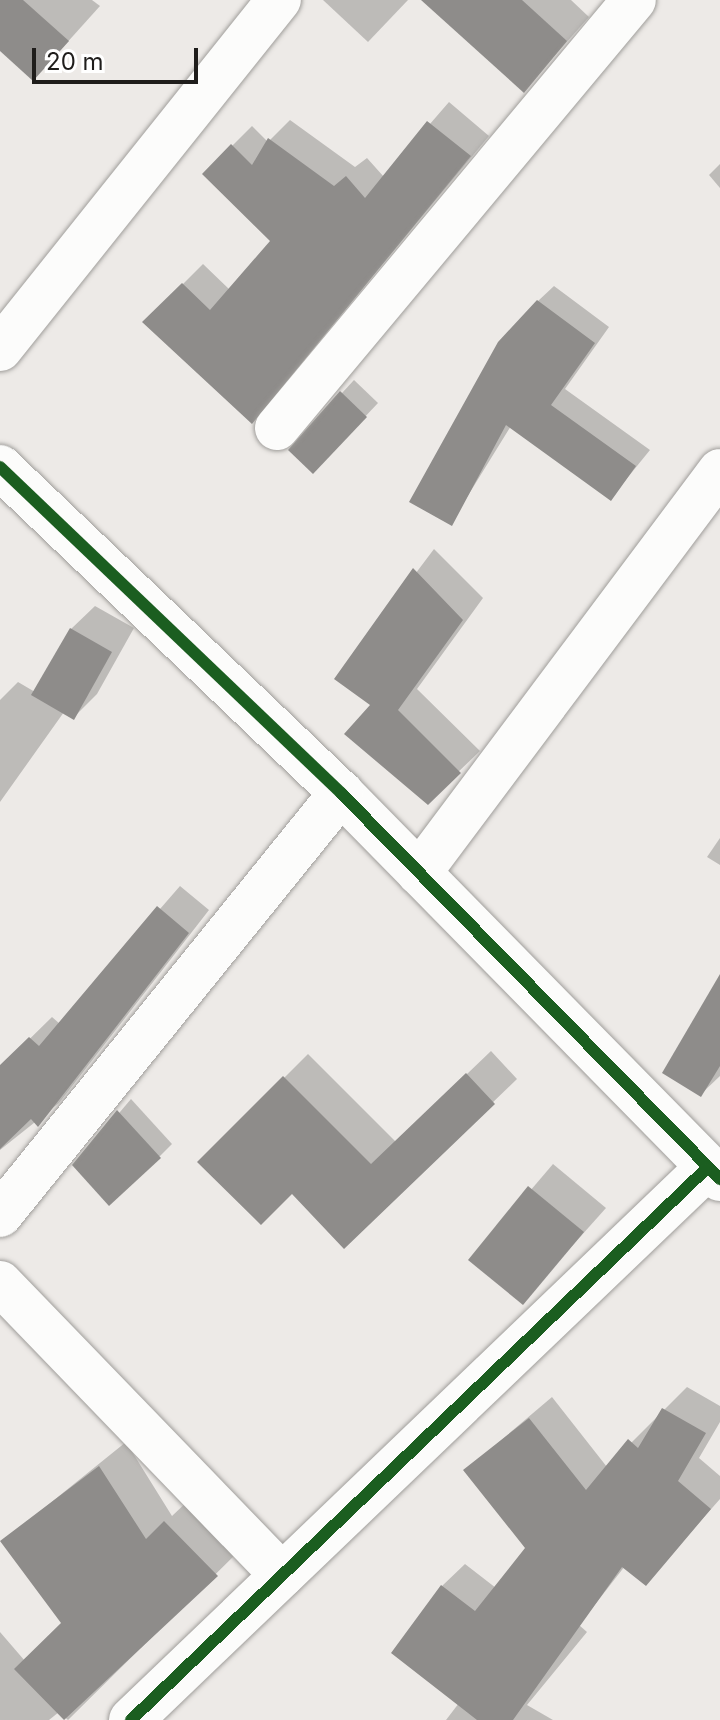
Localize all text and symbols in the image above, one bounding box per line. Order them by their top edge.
scale bar [36,32,202,82]
text: 20 m [46,47,104,76]

